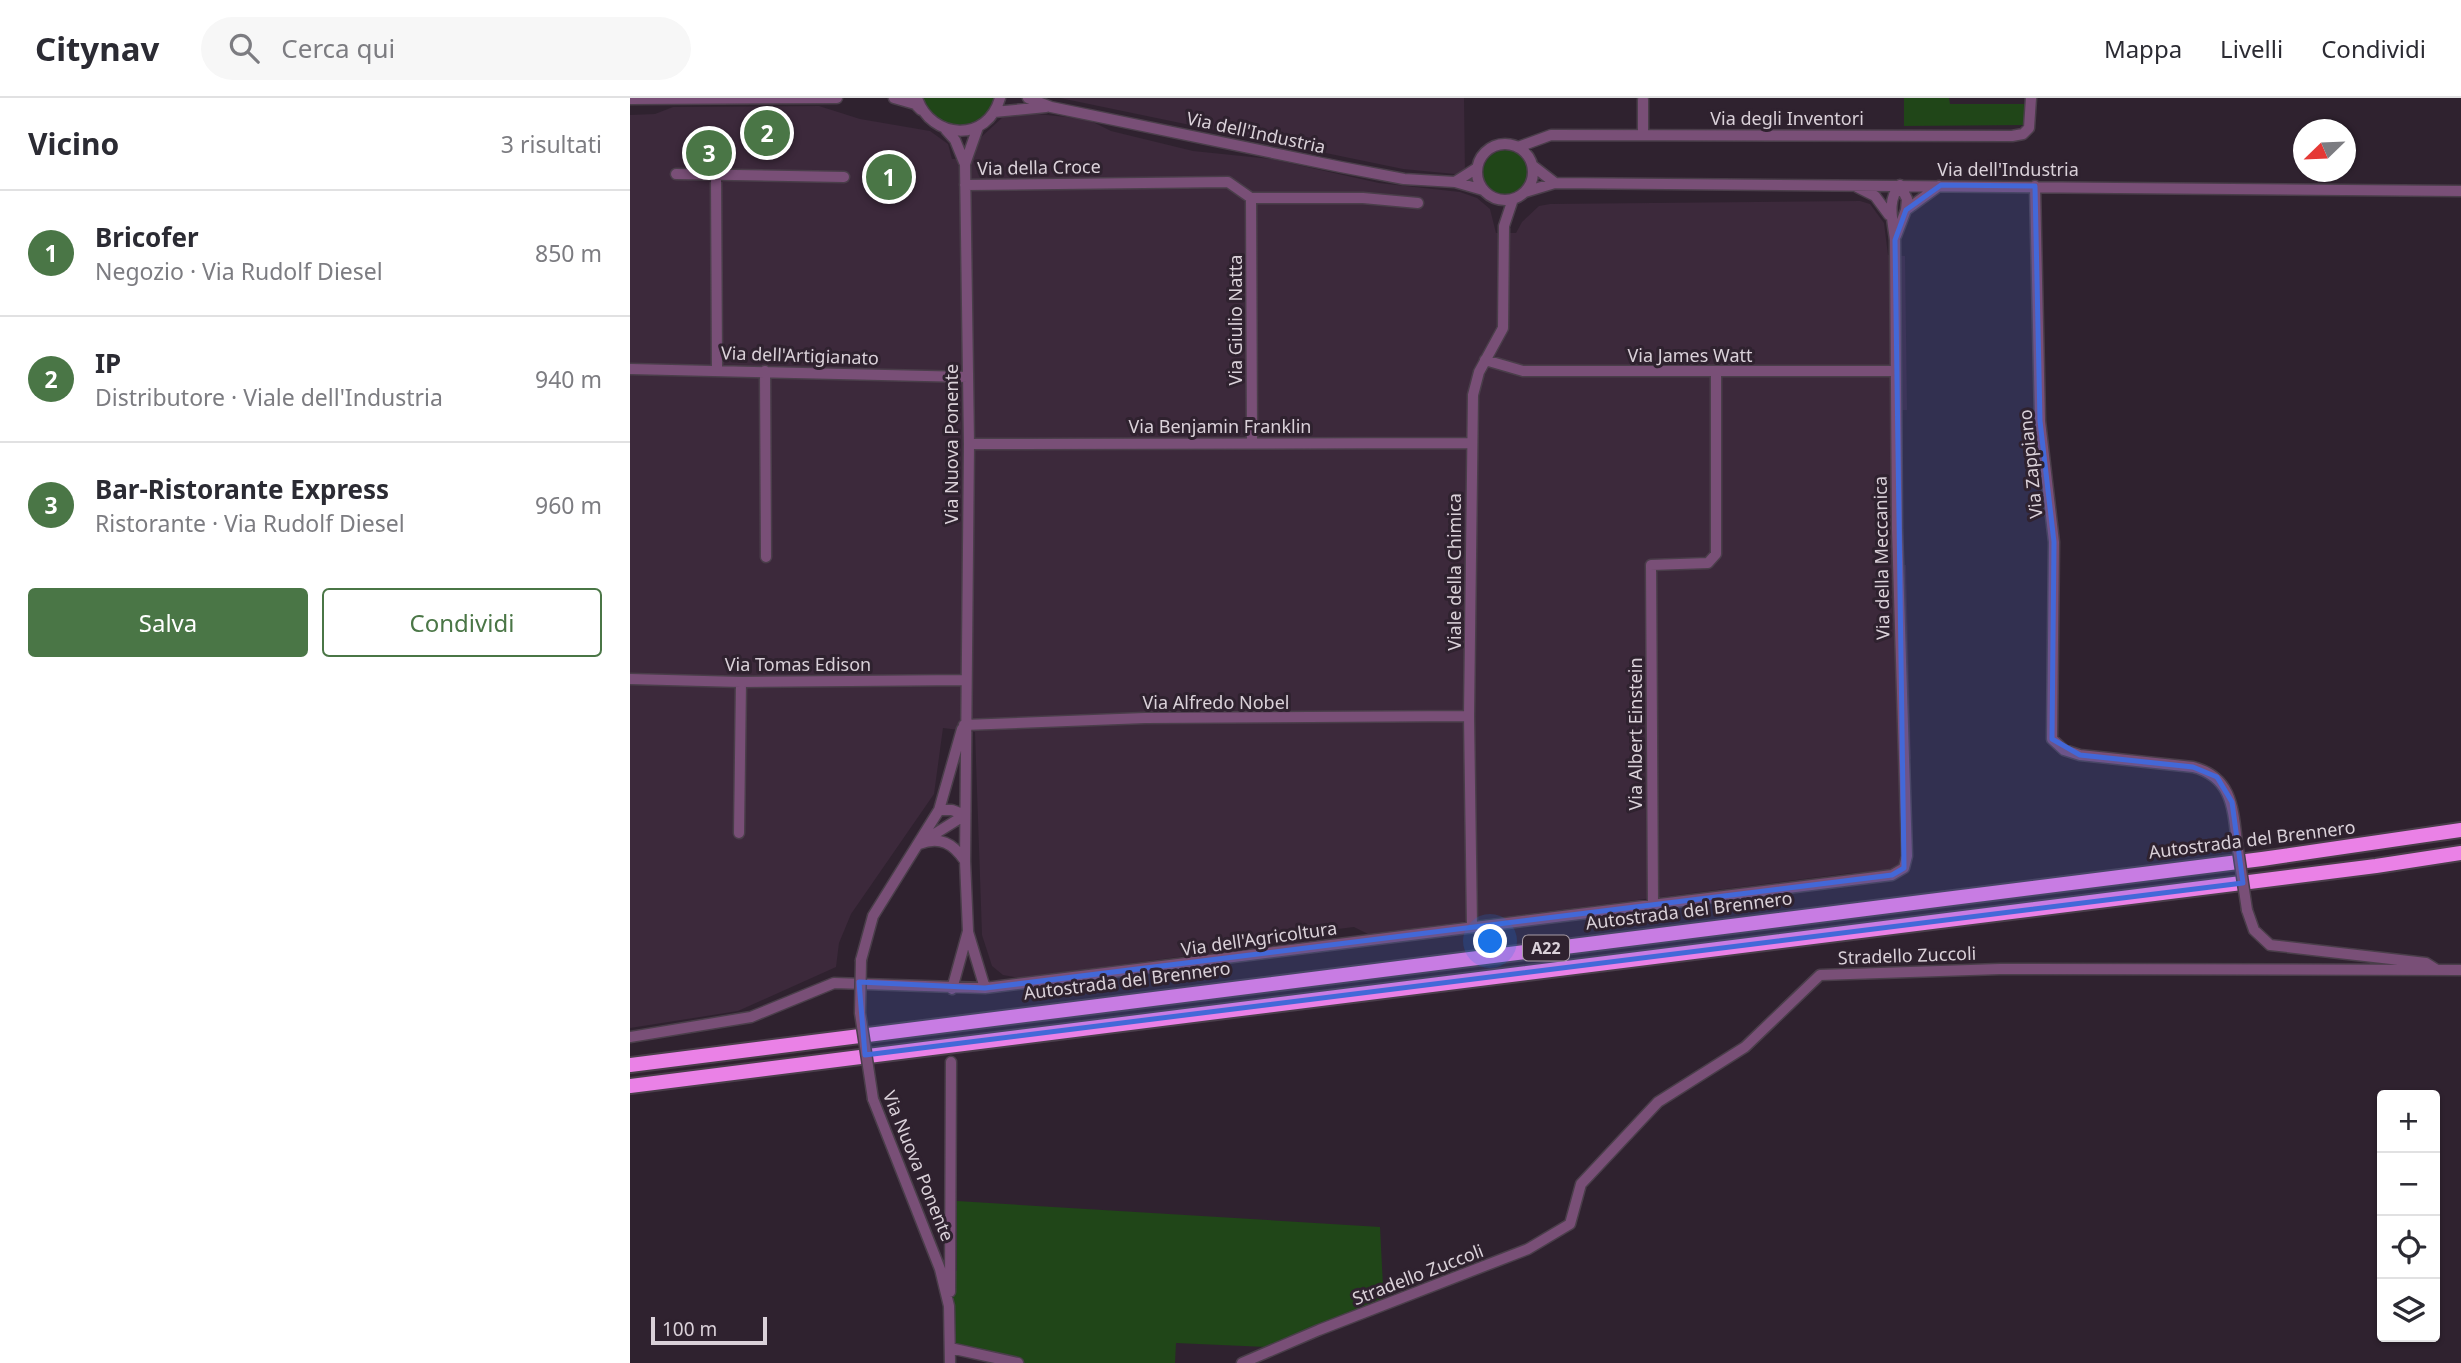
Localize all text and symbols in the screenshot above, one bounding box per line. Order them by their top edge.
search box [201,17,691,80]
text: Citynav [35,26,159,71]
icon: search [225,29,263,67]
text: Cerca qui [281,30,395,66]
text: Mappa [2104,32,2182,65]
text: Livelli [2220,32,2283,65]
text: Condividi [2321,32,2426,65]
street label: Via dell'Industria [1185,106,1328,158]
street label: Via degli Inventori [1710,106,1864,130]
pin: 2 [744,107,790,159]
north arrow [2293,119,2356,182]
text: Vicino [28,123,119,164]
pin: 3 [686,127,732,179]
text: 3 risultati [501,128,602,160]
pin: 1 [866,151,912,203]
street label: Via della Croce [977,154,1101,180]
street label: Via dell'Industria [1937,157,2079,181]
text: Bricofer [95,219,199,255]
text: 1 [44,237,58,269]
text: 850 m [535,237,602,269]
text: Negozio · Via Rudolf Diesel [95,255,383,287]
street label: Via Giulio Natta [1223,255,1247,385]
street label: Via dell'Artigianato [721,340,879,370]
street label: Via James Watt [1628,343,1753,367]
text: IP [95,345,121,381]
text: 2 [44,363,58,395]
text: 940 m [535,363,602,395]
street label: Via Nuova Ponente [939,364,963,524]
text: Distributore · Viale dell'Industria [95,381,443,413]
street label: Via Zappiano [2012,408,2048,520]
street label: Via Benjamin Franklin [1129,414,1311,438]
text: Bar-Ristorante Express [95,471,389,507]
street label: Via della Meccanica [1868,476,1894,640]
text: 3 [44,489,58,521]
text: 960 m [535,489,602,521]
street label: Viale della Chimica [1442,493,1466,651]
text: Ristorante · Via Rudolf Diesel [95,507,405,539]
button: Salva [28,588,308,657]
button: Condividi [322,588,602,657]
street label: Via Tomas Edison [725,652,871,676]
street label: Via Albert Einstein [1623,657,1647,811]
street label: Via Alfredo Nobel [1143,690,1289,714]
street label: Autostrada del Brennero [2147,814,2357,864]
street label: Autostrada del Brennero [1584,885,1794,935]
street label: Via dell'Agricoltura [1179,915,1338,961]
your location [1473,924,1507,958]
road number: A22 [1523,936,1569,960]
street label: Stradello Zuccoli [1837,941,1977,969]
street label: Autostrada del Brennero [1022,955,1232,1005]
street label: Via Nuova Ponente [878,1087,960,1244]
map controls [2377,1090,2440,1342]
button: + [2377,1090,2440,1153]
button: − [2377,1153,2440,1216]
button: locate [2377,1216,2440,1279]
street label: Stradello Zuccoli [1349,1238,1487,1310]
button: layers [2377,1279,2440,1342]
scale bar [651,1314,766,1346]
text: 100 m [662,1316,717,1342]

